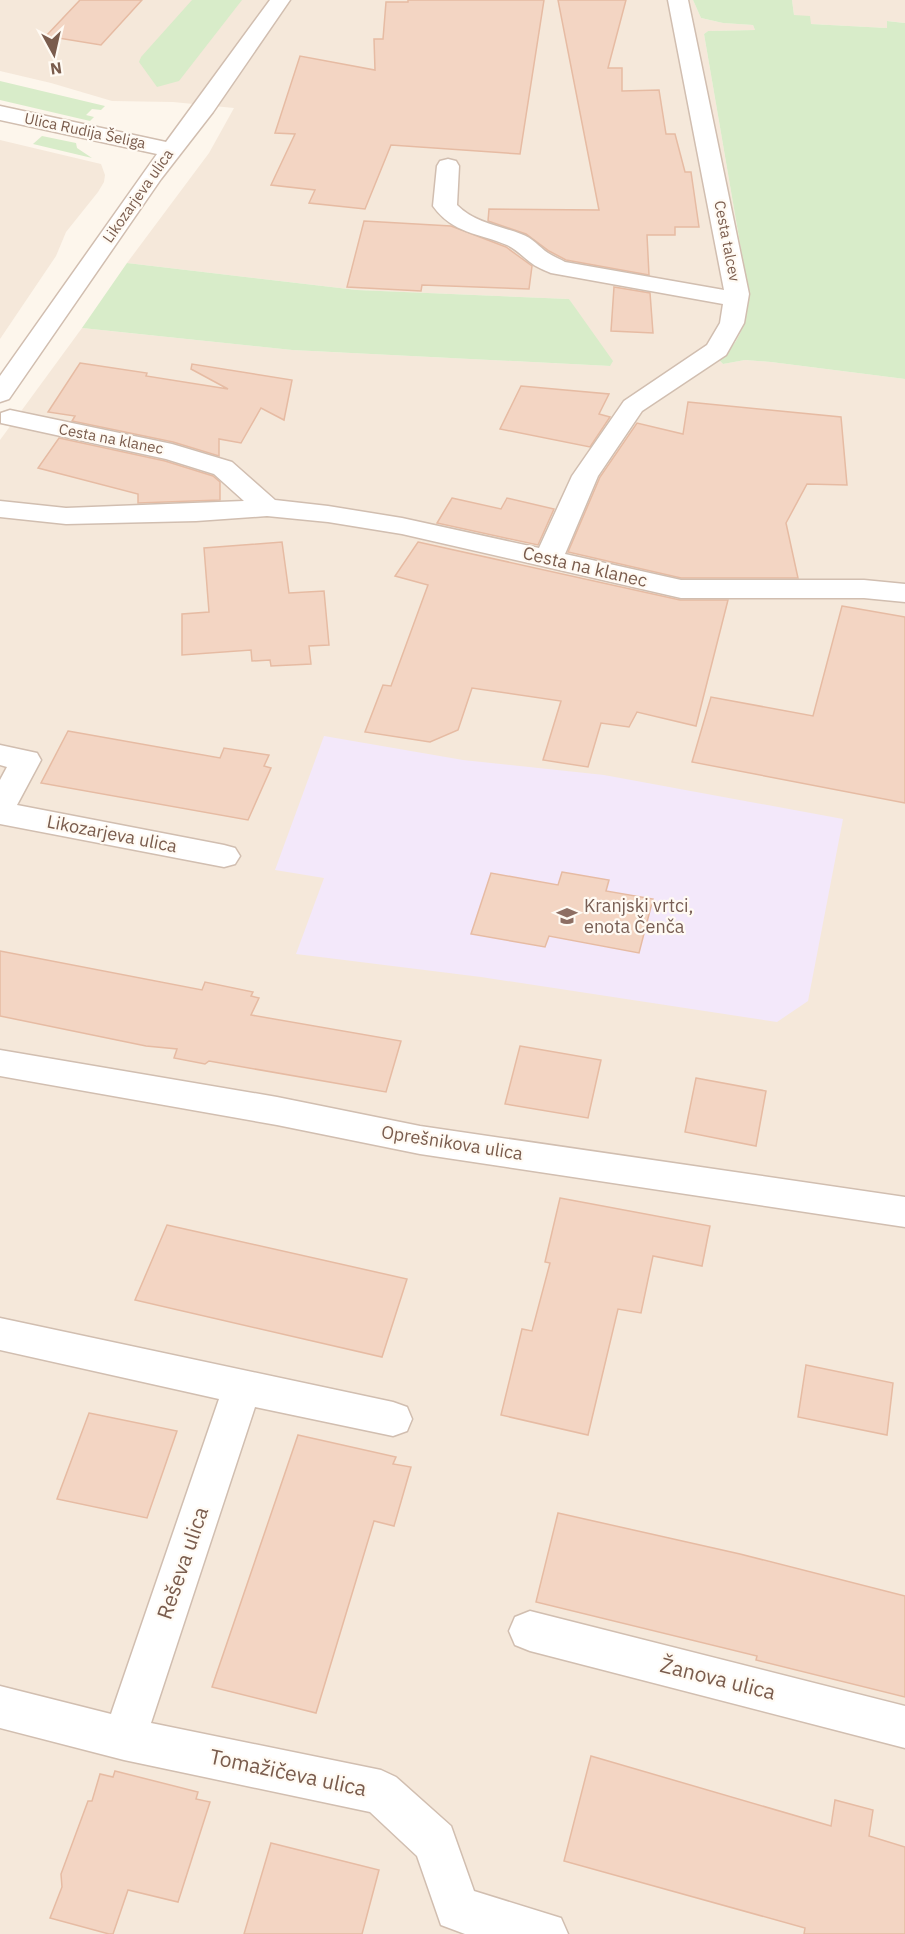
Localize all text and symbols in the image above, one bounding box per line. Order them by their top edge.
north arrow [24,24,84,84]
text: N [49,58,63,80]
street label: Ulica Rudija Šeliga [23,108,148,153]
street label: Likozarjeva ulica [98,145,177,246]
street label: Cesta talcev [710,199,745,284]
street label: Cesta na klanec [57,419,165,458]
street label: Cesta na klanec [521,541,650,592]
street label: Likozarjeva ulica [45,810,180,857]
place label: Kranjski vrtci, enota Čenča [584,894,693,938]
school or university icon: Kranjski vrtci, enota Čenča [555,904,579,928]
street label: Oprešnikova ulica [380,1120,525,1165]
street label: Reševa ulica [150,1503,214,1623]
street label: Žanova ulica [658,1650,779,1706]
street label: Tomažičeva ulica [207,1742,369,1802]

